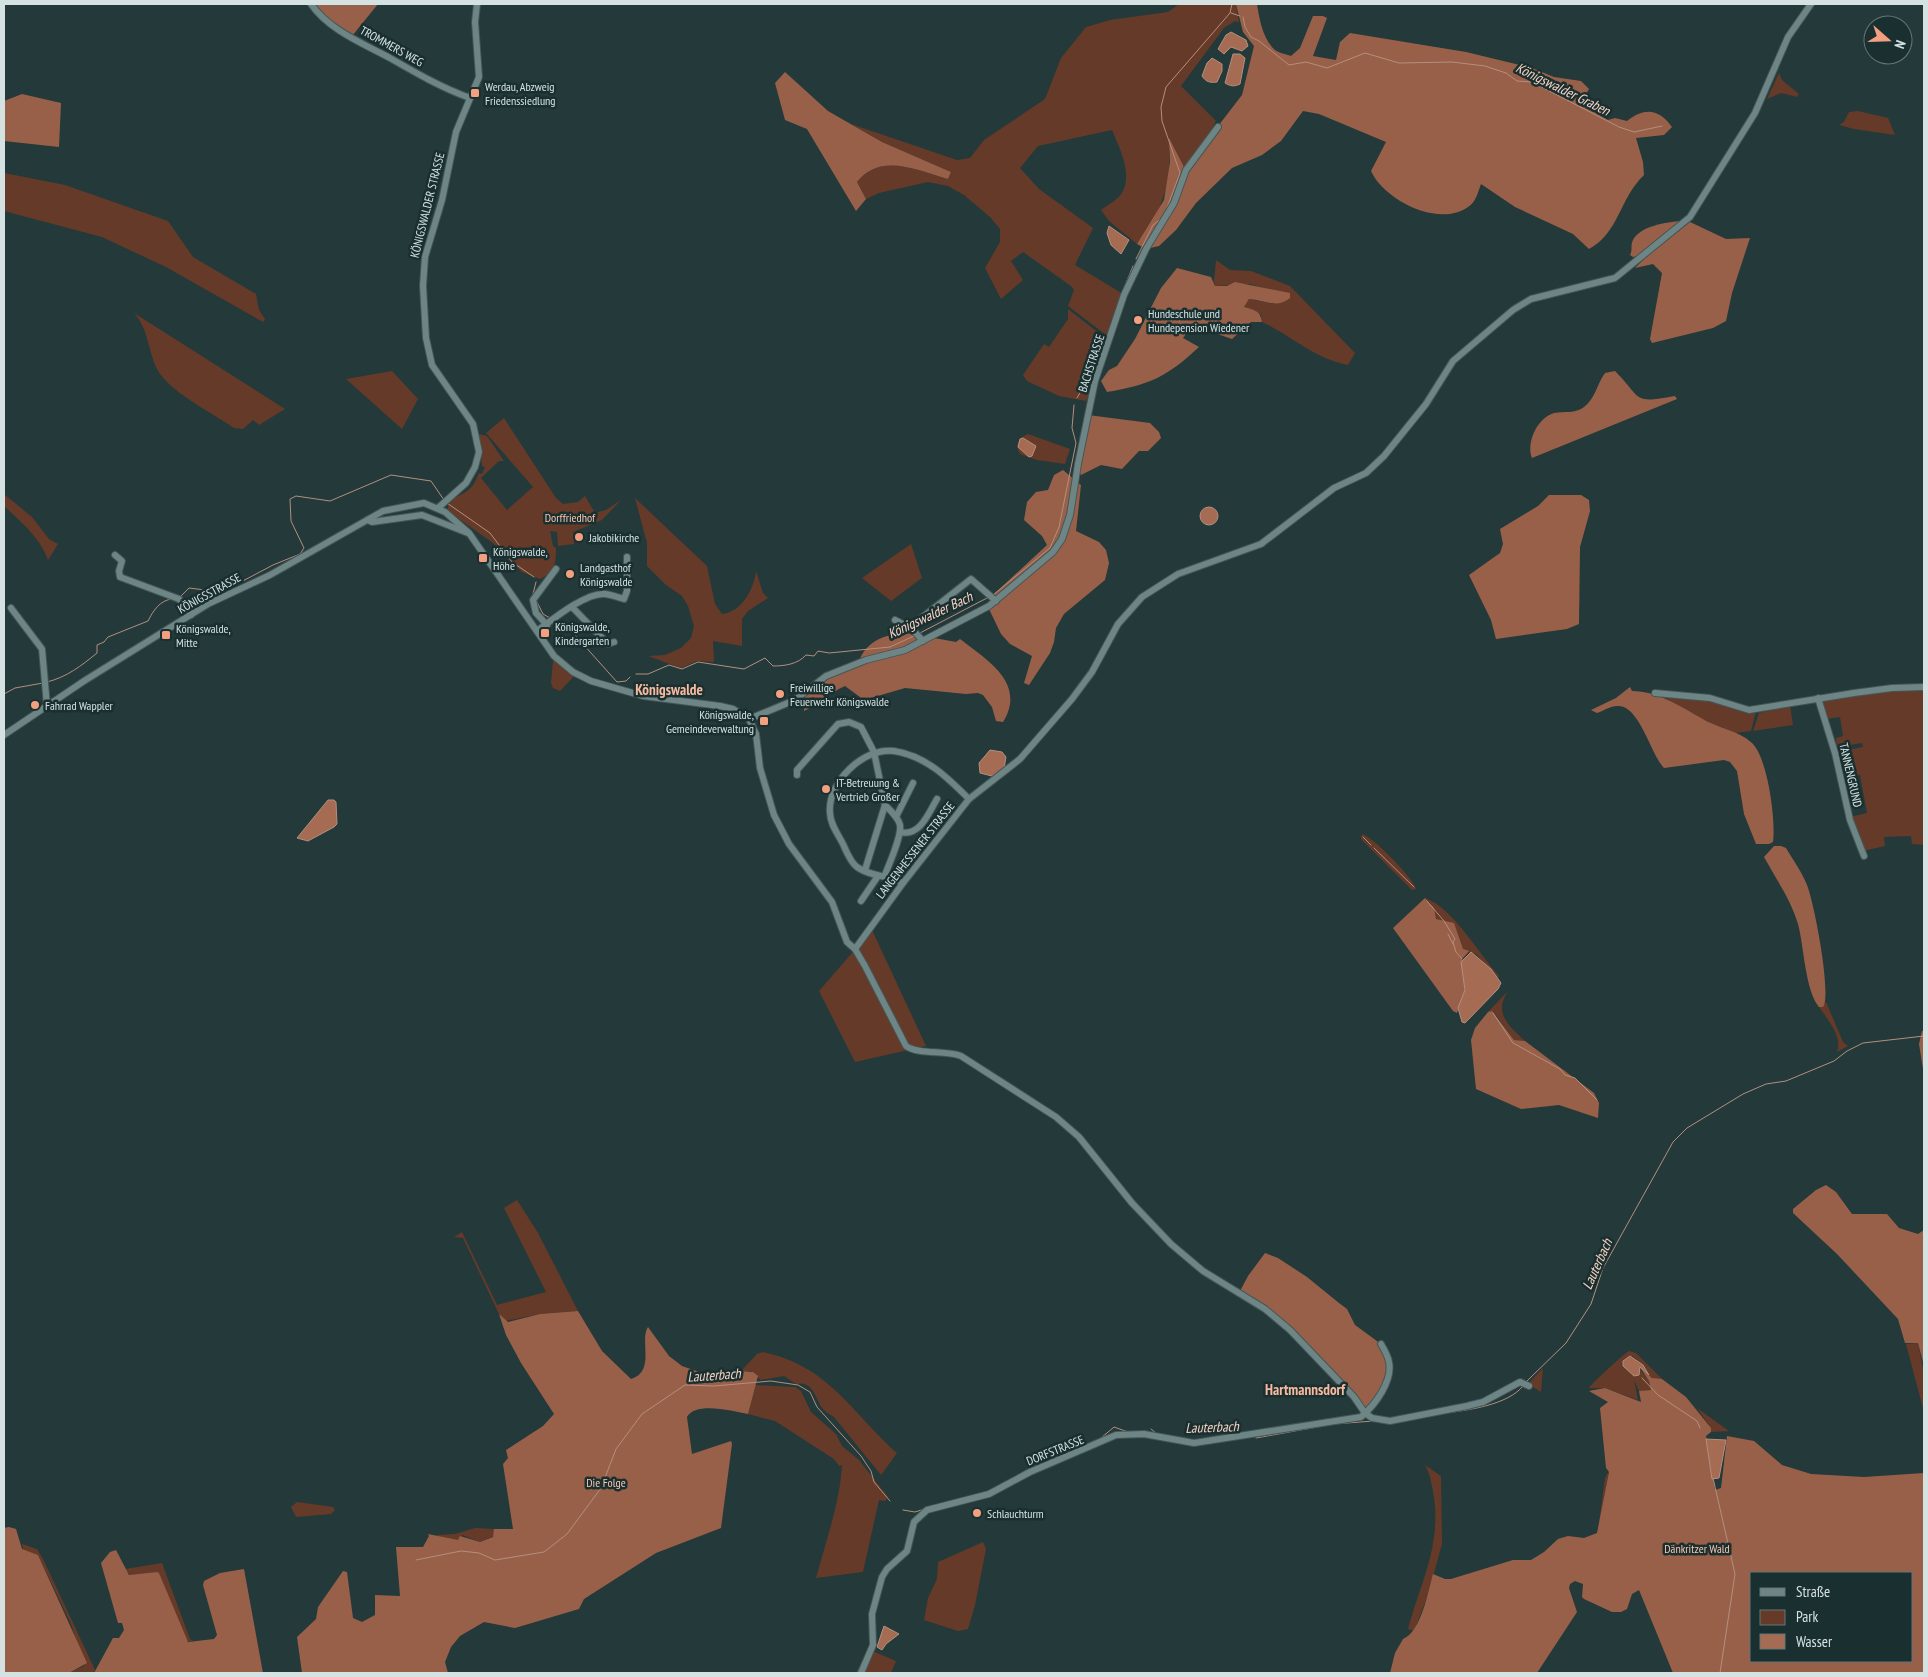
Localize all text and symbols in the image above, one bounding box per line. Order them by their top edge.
north arrow [1863,15,1913,65]
street label: TROMMERS WEG [358,22,426,70]
text: N [1890,38,1910,51]
water label: Königswalder Graben [1513,58,1614,120]
place label: Werdau, Abzweig Friedenssiedlung [485,79,556,108]
marker: Werdau, Abzweig Friedenssiedlung [469,87,481,99]
street label: KÖNIGSWALDER STRASSE [407,151,447,259]
place label: Hundeschule und Hundepension Wiedener [1148,306,1250,335]
marker: Hundeschule und Hundepension Wiedener [1132,314,1144,326]
street label: BACHSTRASSE [1075,332,1107,394]
park label: Dorffriedhof [545,510,596,525]
place label: Jakobikirche [588,530,639,545]
marker: Jakobikirche [573,531,585,543]
place label: Königswalde, Höhe [493,544,548,573]
marker: Königswalde, Höhe [477,552,489,564]
place label: Landgasthof Königswalde [580,560,633,589]
marker: Landgasthof Königswalde [564,568,576,580]
street label: KÖNIGSSTRASSE [175,570,243,616]
water label: Königswalder Bach [885,587,976,642]
place label: Königswalde, Kindergarten [555,619,610,648]
place label: Königswalde, Mitte [176,621,231,650]
marker: Königswalde, Kindergarten [539,627,551,639]
marker: Königswalde, Mitte [160,629,172,641]
district label: Königswalde [635,680,703,699]
place label: Freiwillige Feuerwehr Königswalde [790,680,889,709]
marker: Freiwillige Feuerwehr Königswalde [774,688,786,700]
place label: Fahrrad Wappler [45,698,114,713]
marker: Fahrrad Wappler [29,699,41,711]
place label: Königswalde, Gemeindeverwaltung [666,707,754,736]
marker: Königswalde, Gemeindeverwaltung [758,715,770,727]
street label: TANNENGRUND [1836,741,1866,809]
place label: IT-Betreuung & Vertrieb Großer [835,775,901,804]
marker: IT-Betreuung & Vertrieb Großer [820,783,832,795]
street label: LANGENHESSENER STRASSE [873,799,957,901]
water label: Lauterbach [1578,1235,1616,1292]
water label: Lauterbach [687,1364,742,1386]
district label: Hartmannsdorf [1265,1380,1346,1399]
water label: Lauterbach [1185,1417,1240,1437]
street label: DORFSTRASSE [1024,1432,1086,1468]
park label: Die Folge [586,1475,626,1490]
place label: Schlauchturm [987,1506,1044,1521]
marker: Schlauchturm [971,1507,983,1519]
park label: Dänkritzer Wald [1664,1541,1730,1556]
legend [1750,1572,1913,1662]
text: Straße [1796,1582,1830,1601]
text: Park [1796,1607,1818,1626]
text: Wasser [1796,1632,1833,1651]

